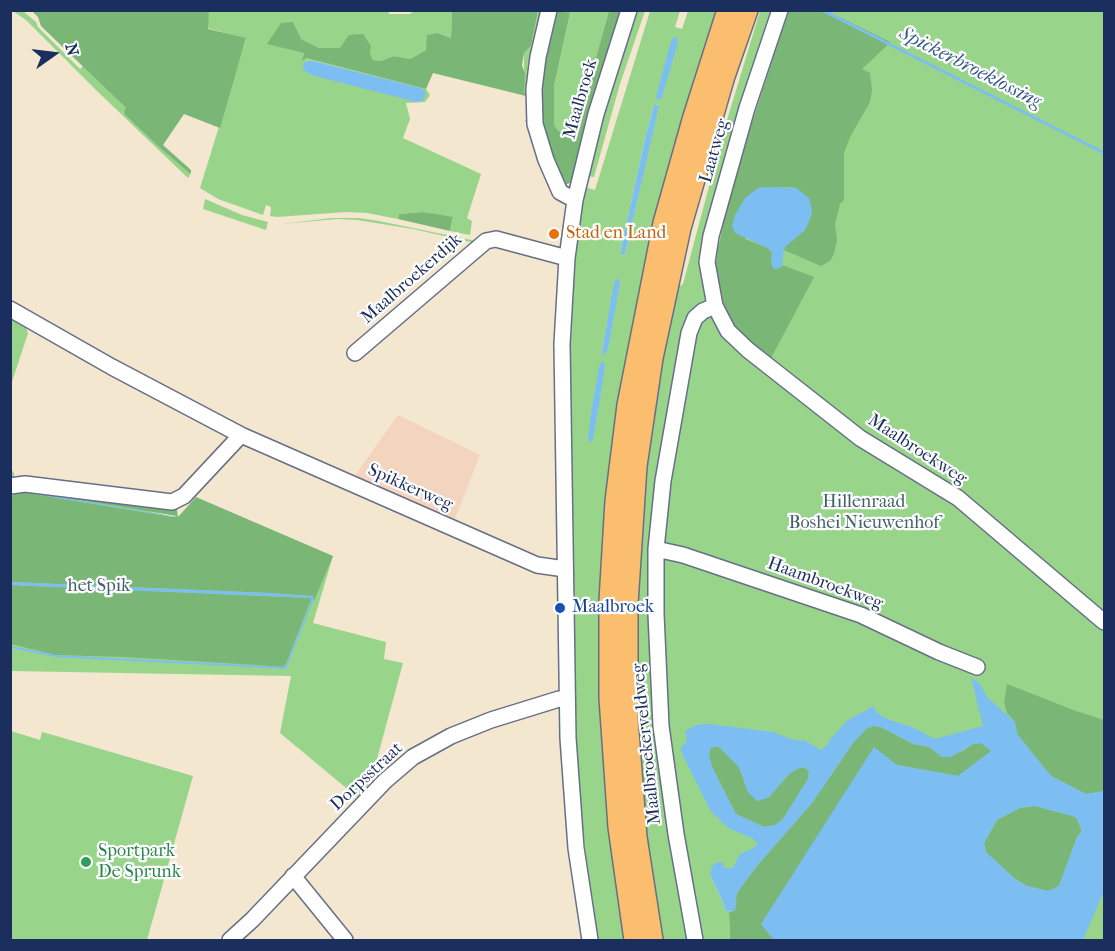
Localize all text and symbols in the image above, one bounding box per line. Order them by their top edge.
water label: Spickerbroeklossing [895,22,1045,114]
north arrow [24,24,84,84]
text: N [61,41,83,58]
street label: Maalbroek [559,57,603,141]
street label: Laatweg [696,117,734,185]
place label: Stad en Land [566,223,666,245]
marker: Stad en Land [547,227,561,241]
street label: Maalbroekerdijk [357,229,467,329]
street label: Maalbroekweg [863,410,971,490]
street label: Spikkerweg [364,460,456,516]
park label: Hillenraad Boshei Nieuwenhof [789,492,939,534]
street label: Haambroekweg [764,553,886,615]
park label: het Spik [68,576,130,598]
place label: Maalbroek [572,597,654,619]
marker: Maalbroek [553,601,567,615]
street label: Maalbroekerveldweg [628,662,666,826]
street label: Dorpsstraat [326,738,408,816]
place label: Sportpark De Sprunk [98,841,181,884]
marker: Sportpark De Sprunk [79,855,93,869]

